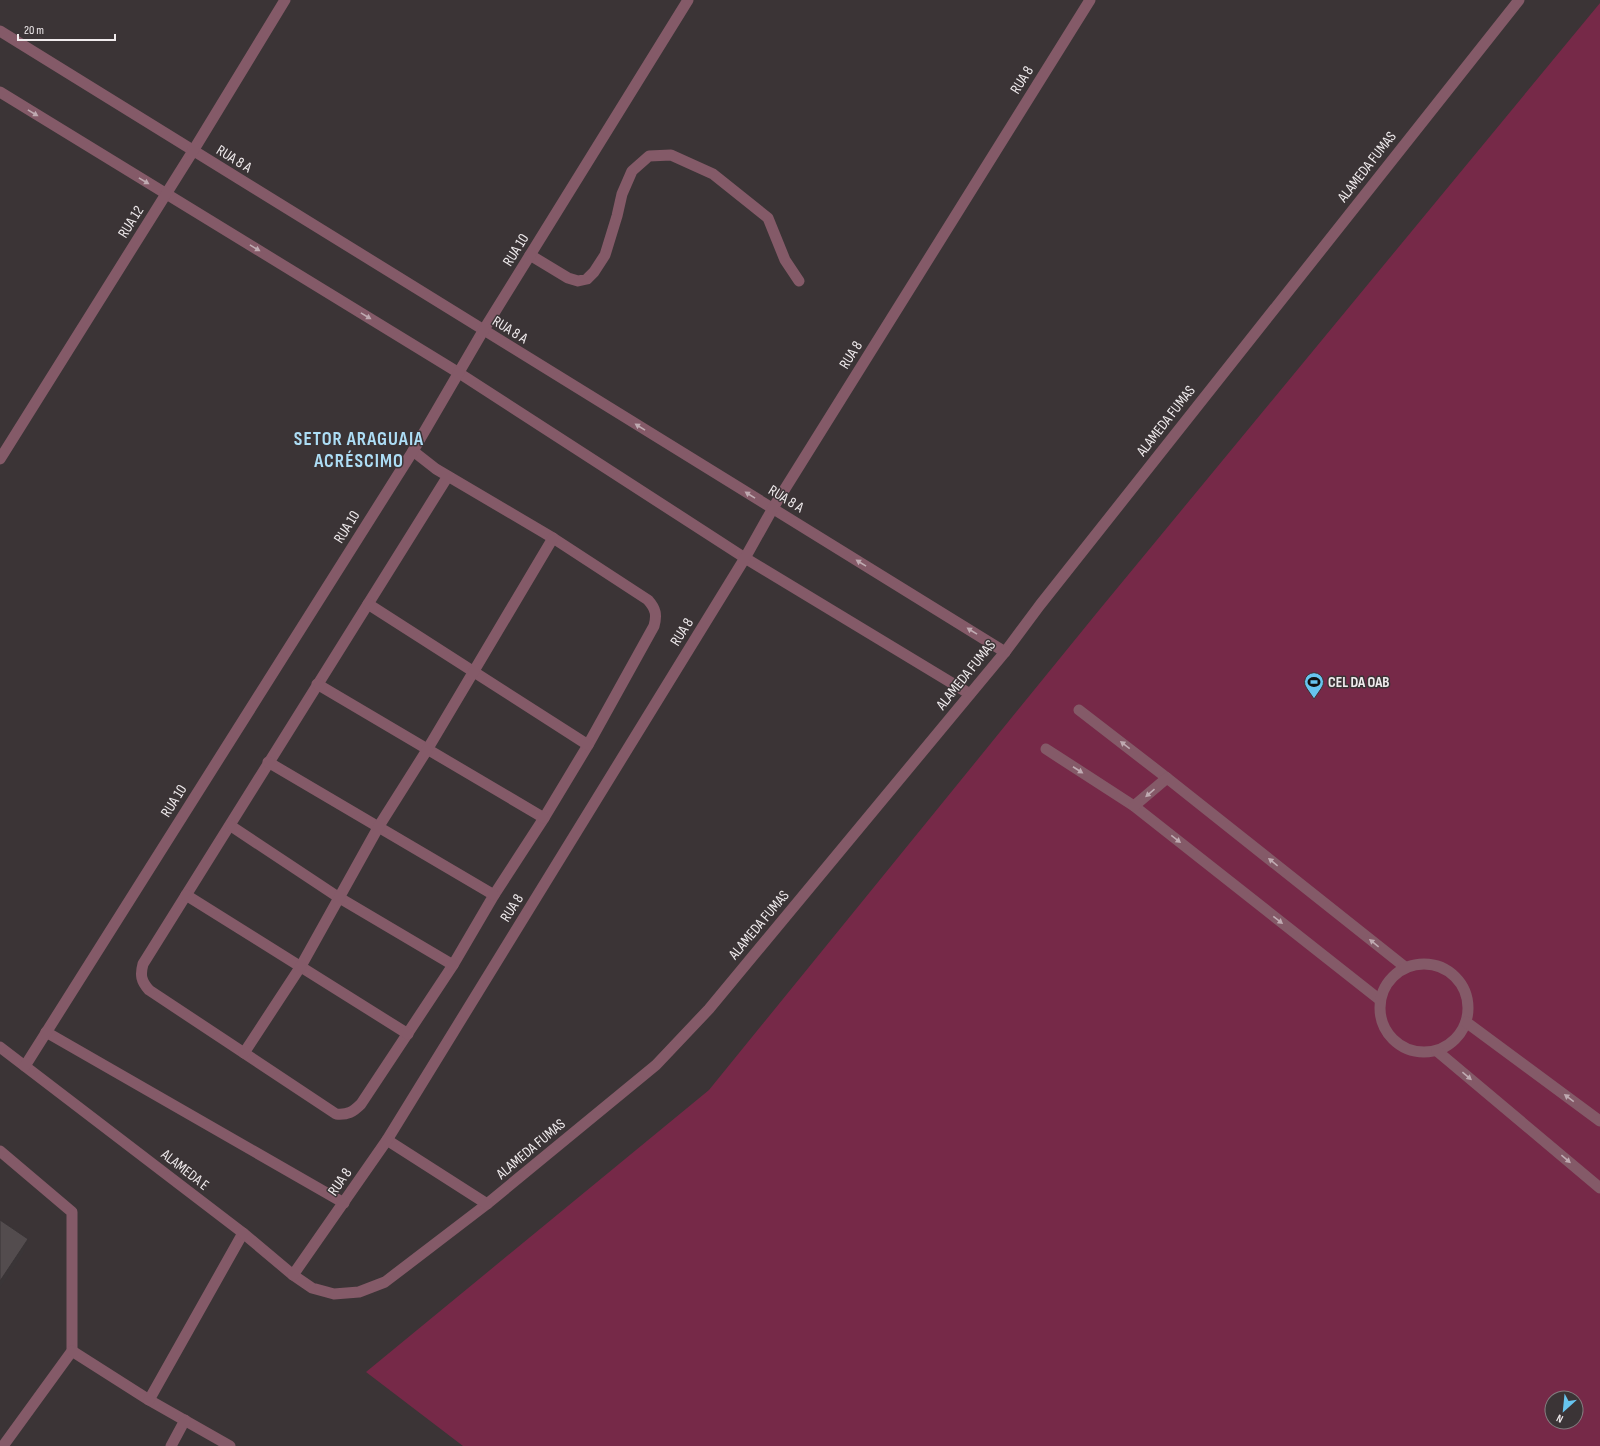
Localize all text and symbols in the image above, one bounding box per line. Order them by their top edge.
scale bar [18,16,115,42]
text: 20 m [24,23,44,38]
street label: RUA 8 [1006,62,1038,98]
one-way arrow [27,109,39,116]
street label: ALAMEDA FUMAS [1333,128,1401,207]
street label: RUA 8 A [213,141,256,178]
one-way arrow [138,177,150,184]
street label: RUA 12 [114,202,148,242]
street label: RUA 10 [499,230,533,270]
one-way arrow [249,245,261,252]
street label: RUA 8 A [489,312,532,349]
one-way arrow [360,313,372,320]
street label: RUA 8 [835,337,867,373]
street label: ALAMEDA FUMAS [1132,382,1200,461]
one-way arrow [635,423,645,431]
district label: SETOR ARAGUAIA ACRÉSCIMO [294,428,424,473]
street label: RUA 8 A [765,481,808,518]
one-way arrow [745,491,755,499]
street label: RUA 10 [330,507,364,547]
one-way arrow [856,559,866,567]
street label: RUA 8 [666,614,698,650]
one-way arrow [966,628,978,635]
street label: ALAMEDA FUMAS [931,636,1000,715]
sports icon: CEL DA OAB [1303,671,1325,699]
place label: CEL DA OAB [1328,673,1389,692]
one-way arrow [1120,741,1131,750]
one-way arrow [1073,766,1084,774]
street label: RUA 10 [157,781,191,821]
one-way arrow [1145,788,1154,797]
one-way arrow [1171,835,1182,843]
one-way arrow [1267,858,1278,866]
street label: ALAMEDA FUMAS [724,886,793,964]
street label: RUA 8 [496,890,528,926]
one-way arrow [1273,915,1284,924]
one-way arrow [1369,939,1380,947]
one-way arrow [1461,1072,1472,1081]
one-way arrow [1563,1094,1574,1102]
street label: ALAMEDA FUMAS [492,1115,570,1184]
street label: ALAMEDA E [156,1145,213,1195]
one-way arrow [1561,1155,1572,1164]
street label: RUA 8 [324,1164,356,1200]
north arrow [1544,1390,1584,1430]
text: N [1554,1411,1565,1426]

